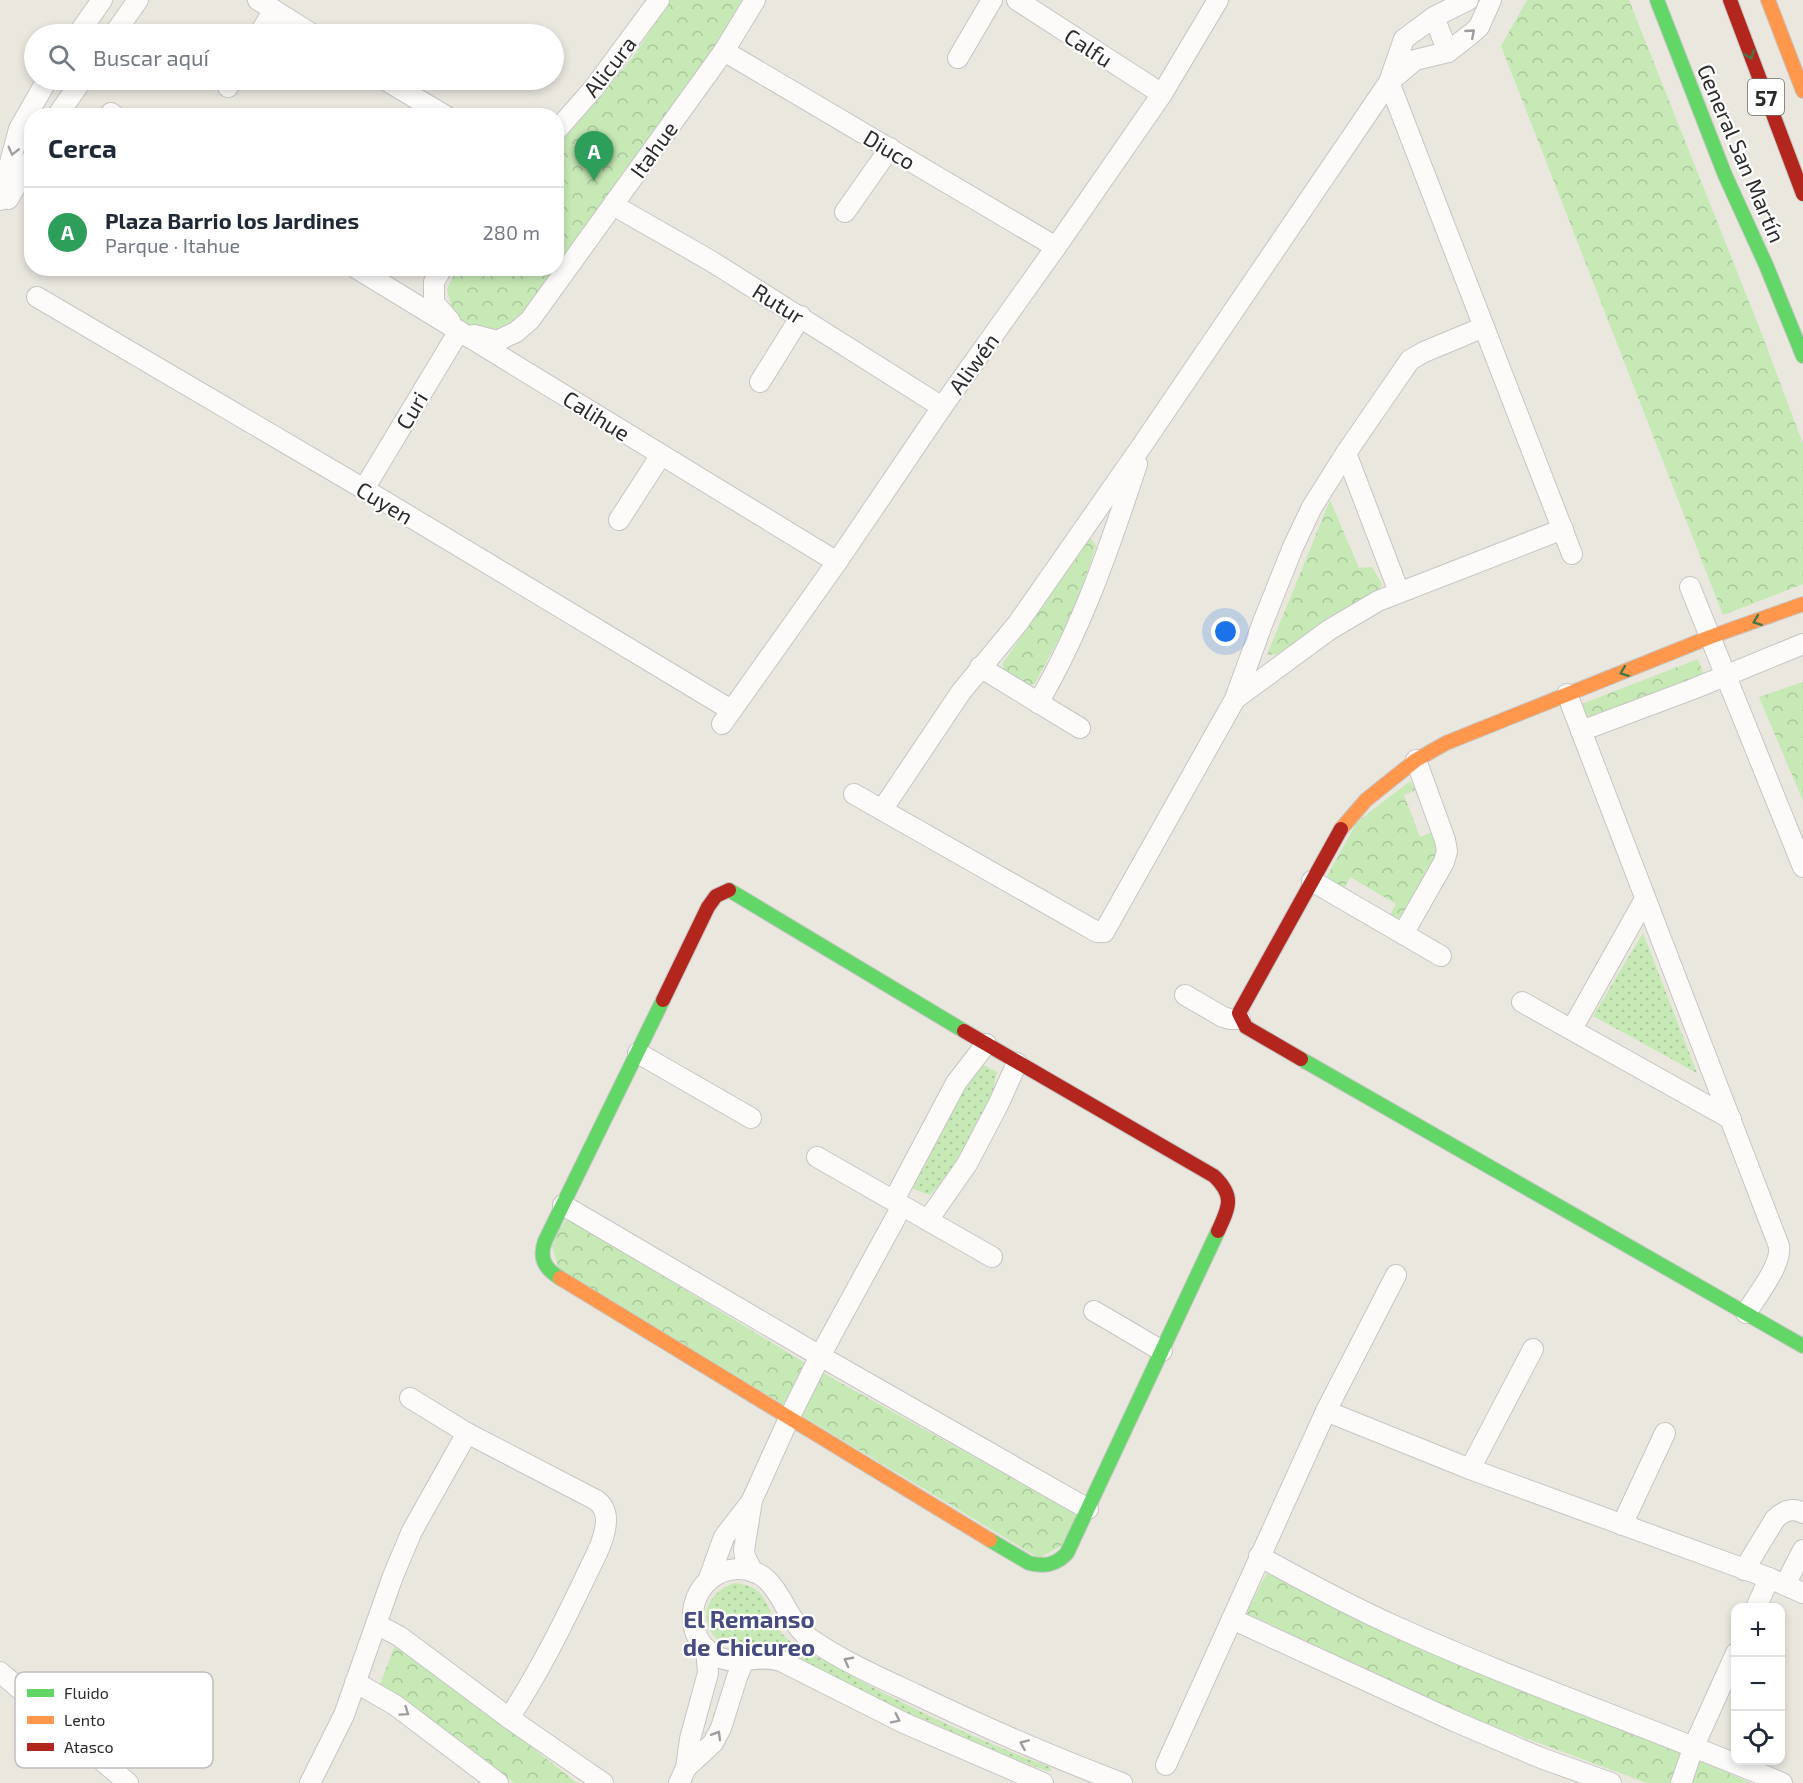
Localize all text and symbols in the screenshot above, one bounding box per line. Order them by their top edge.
street label: Calfu [1060,22,1118,72]
search box [24,24,564,90]
one-way arrow [1465,29,1475,40]
street label: Alicura [577,30,641,102]
icon: search [45,41,78,74]
text: Buscar aquí [93,44,209,70]
one-way arrow [1743,49,1756,59]
street label: General San Martín [1693,60,1791,246]
road number: 57 [1748,79,1784,115]
street label: Itahue [624,116,682,182]
street label: Diuco [859,124,921,174]
text: Cerca [48,132,117,163]
pin: A [574,132,614,181]
one-way arrow [8,146,21,156]
text: Plaza Barrio los Jardines [105,207,359,233]
text: A [61,220,74,244]
text: 280 m [483,220,540,244]
text: Parque · Itahue [105,233,240,257]
street label: Rutur [748,277,810,329]
street label: Aliwén [942,328,1004,398]
street label: Calihue [559,384,635,446]
street label: Curi [390,386,432,434]
street label: Cuyen [352,475,418,529]
one-way arrow [1752,613,1762,626]
your location [1211,617,1240,646]
one-way arrow [1619,665,1630,677]
map controls [1731,1603,1785,1765]
button: + [1731,1603,1785,1657]
district label: El Remanso de Chicureo [683,1604,815,1661]
one-way arrow [844,1657,854,1668]
button: − [1731,1657,1785,1711]
legend [15,1672,213,1768]
text: Fluido [64,1683,109,1702]
one-way arrow [399,1705,410,1716]
text: Lento [64,1710,105,1729]
button: locate [1731,1711,1785,1765]
one-way arrow [890,1712,901,1724]
one-way arrow [709,1731,721,1741]
text: Atasco [64,1737,114,1756]
one-way arrow [1020,1739,1031,1751]

